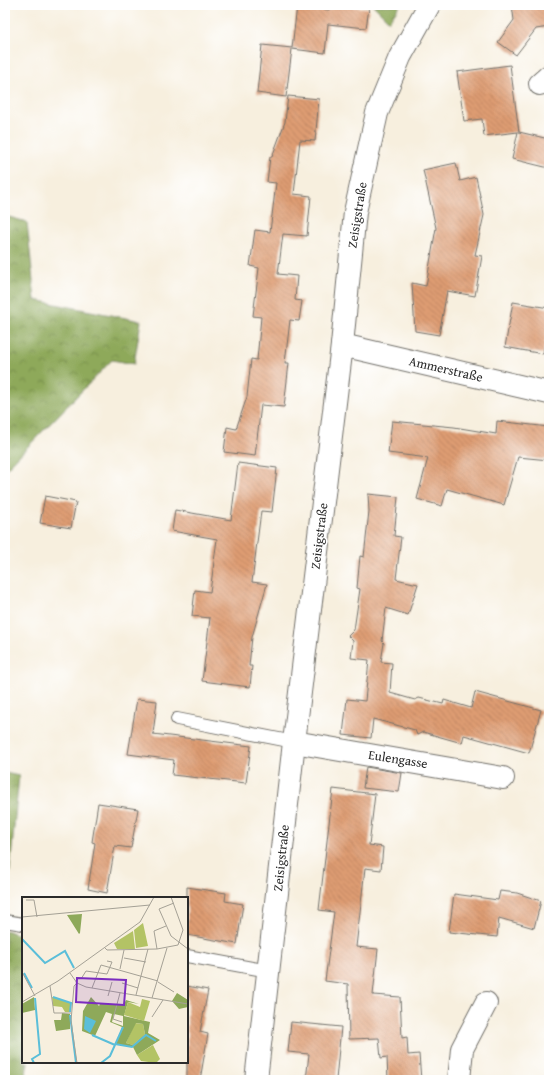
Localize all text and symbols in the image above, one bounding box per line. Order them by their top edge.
street label: Zeisigstraße [342,181,372,249]
street label: Ammerstraße [407,351,485,387]
street label: Zeisigstraße [306,502,332,570]
street label: Eulengasse [367,745,429,773]
street label: Zeisigstraße [268,824,294,892]
inset map [22,897,188,1063]

